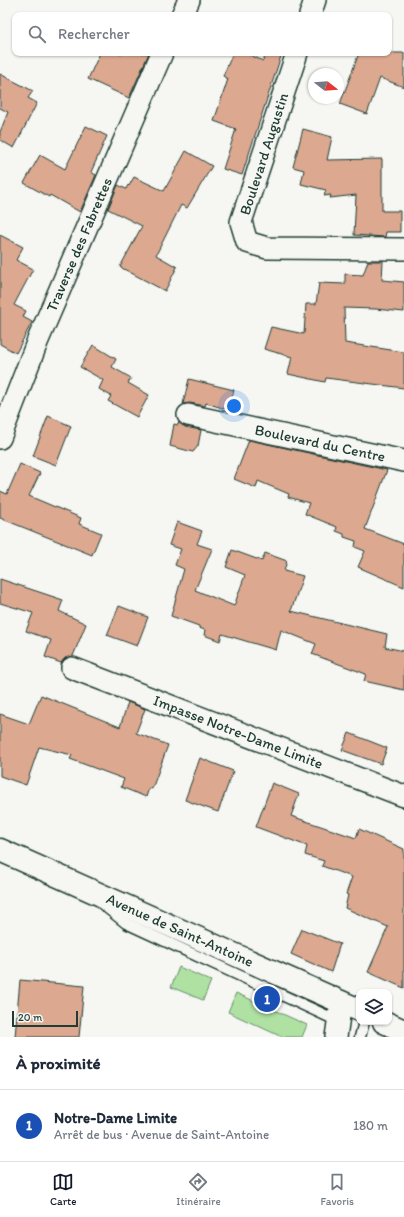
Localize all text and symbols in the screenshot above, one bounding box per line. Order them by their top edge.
search box [12,12,392,56]
icon: search [26,23,48,45]
text: Rechercher [58,25,130,43]
north arrow [308,68,344,104]
street label: Boulevard Augustin [236,91,292,217]
street label: Traverse des Fabrettes [42,175,116,314]
your location [224,396,244,416]
street label: Boulevard du Centre [253,420,387,466]
street label: Impasse Notre-Dame Limite [151,691,325,773]
street label: Avenue de Saint-Antoine [104,890,256,971]
pin: 1 [254,984,280,1014]
map controls [356,989,392,1025]
button: layers [356,989,392,1025]
scale bar [12,1009,78,1028]
text: 20 m [18,1011,42,1024]
text: À proximité [16,1053,101,1073]
text: Notre-Dame Limite [54,1109,177,1127]
text: 1 [26,1118,32,1133]
text: 180 m [353,1118,388,1133]
text: Arrêt de bus · Avenue de Saint-Antoine [54,1127,269,1142]
tab: Carte [50,1171,76,1208]
tab: Itinéraire [176,1171,221,1208]
tab: Favoris [321,1171,354,1208]

